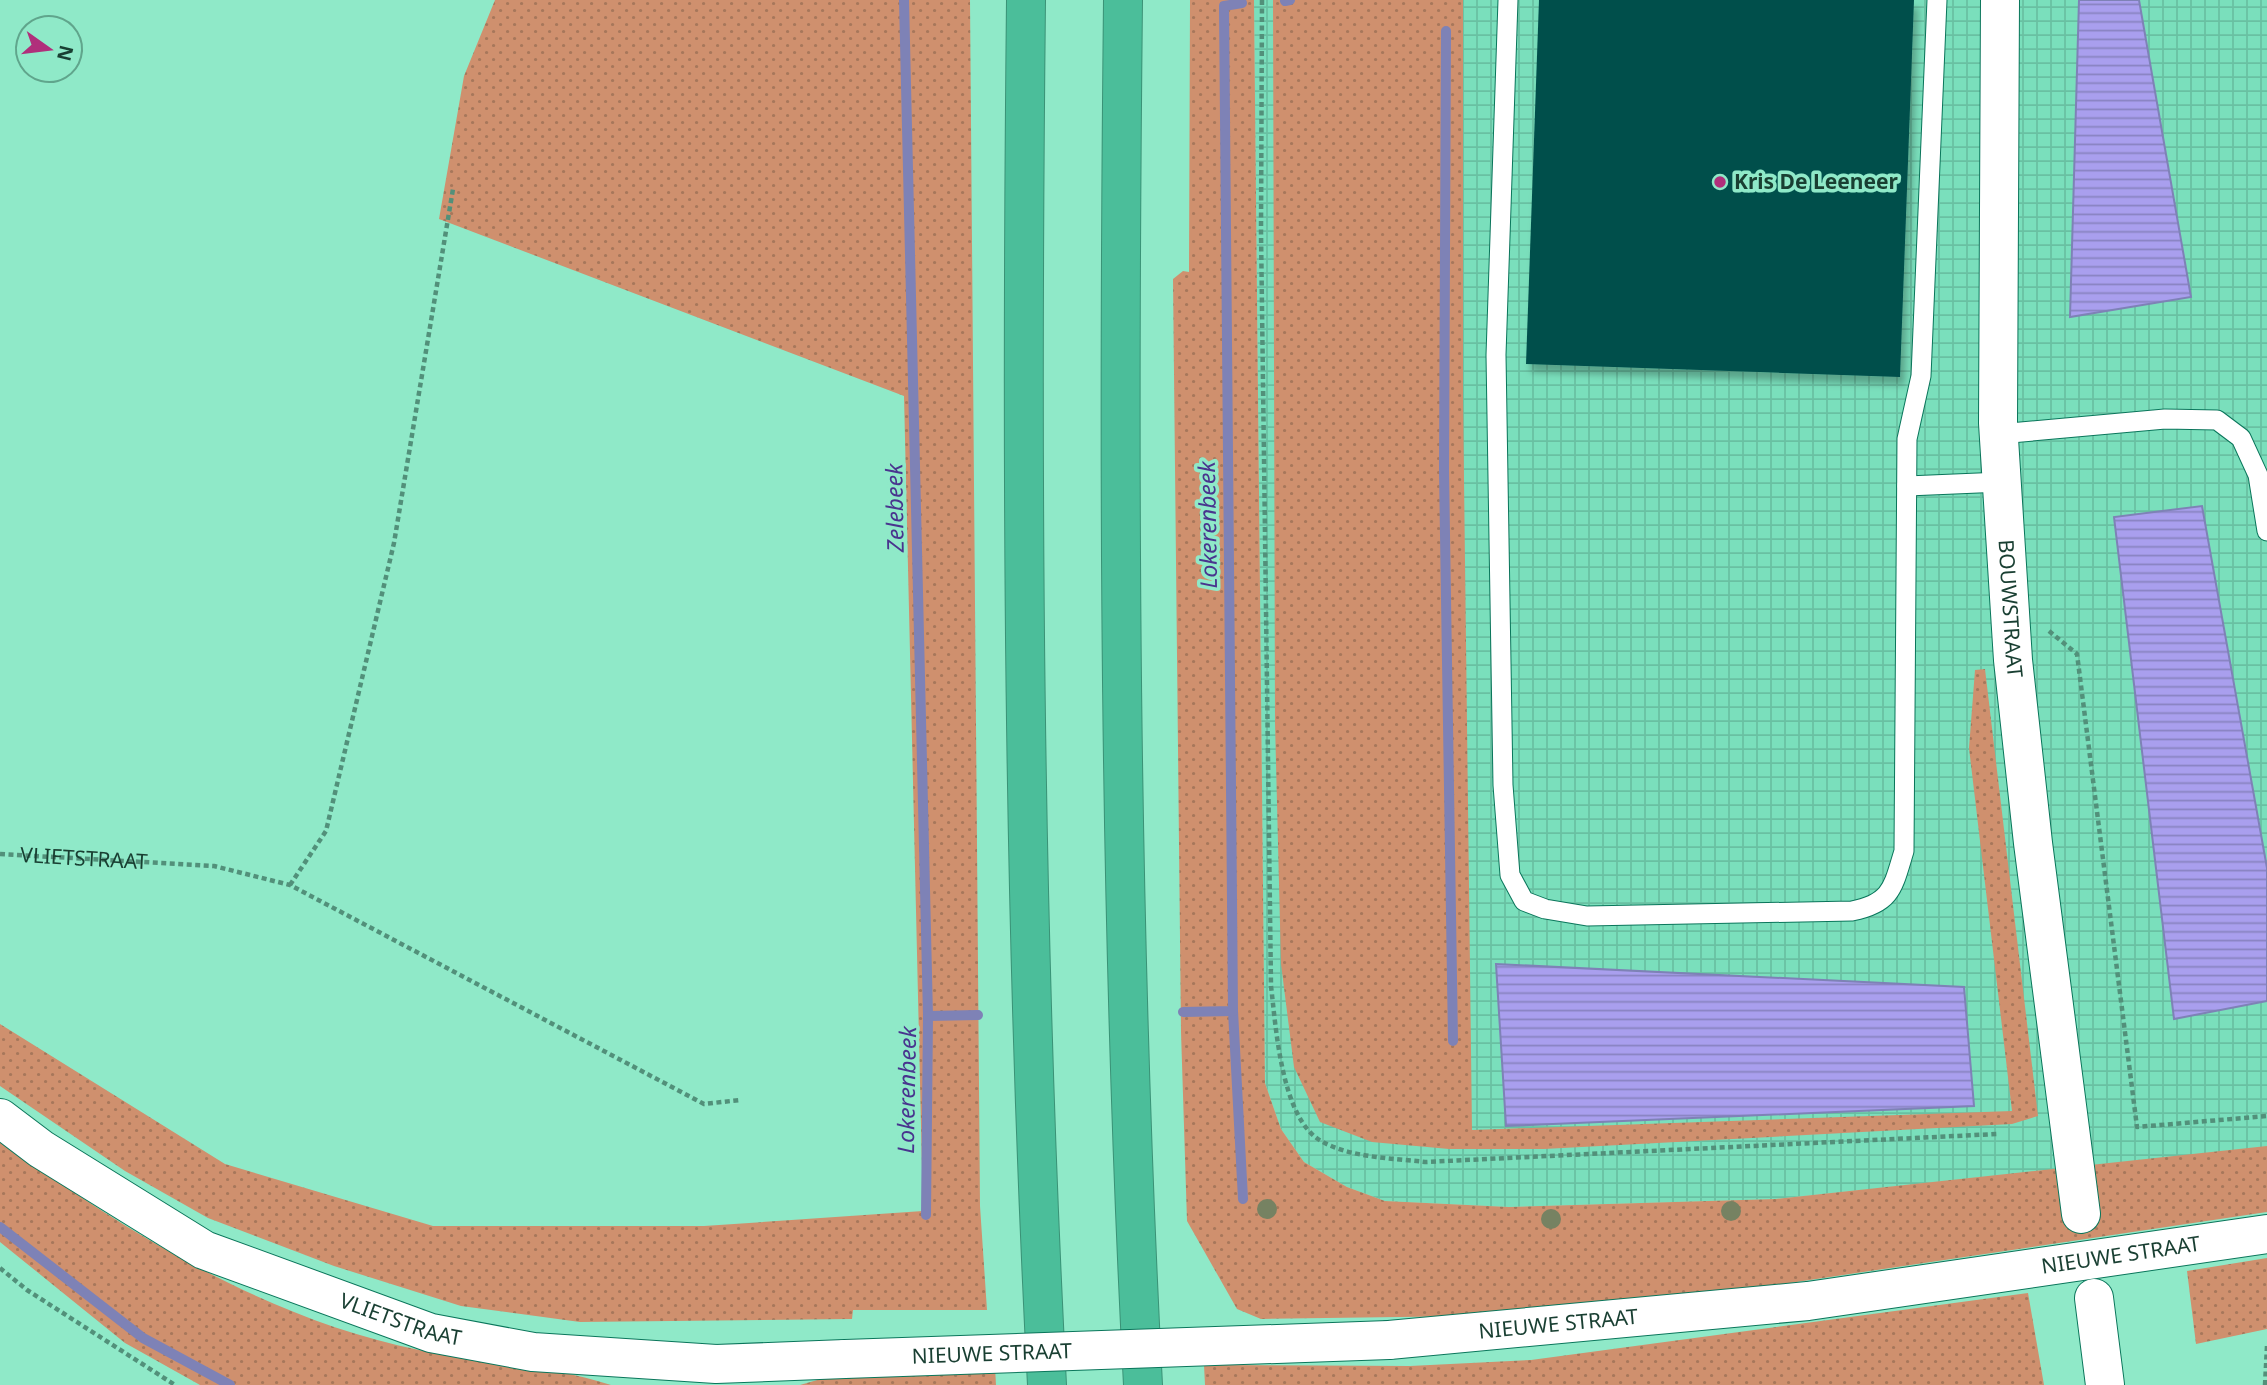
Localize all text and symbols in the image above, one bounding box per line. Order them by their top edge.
north arrow [14,14,84,84]
text: N [51,42,80,64]
place label: Kris De Leeneer [1734,167,1899,195]
marker: Kris De Leeneer [1712,174,1728,190]
water label: Lokerenbeek [1190,459,1224,589]
water label: Zelebeek [877,462,911,554]
street label: BOUWSTRAAT [1992,539,2030,679]
street label: VLIETSTRAAT [20,840,149,875]
water label: Lokerenbeek [889,1024,923,1154]
street label: NIEUWE STRAAT [2039,1229,2202,1280]
street label: VLIETSTRAAT [336,1286,464,1351]
street label: NIEUWE STRAAT [1477,1302,1640,1345]
street label: NIEUWE STRAAT [911,1336,1073,1370]

